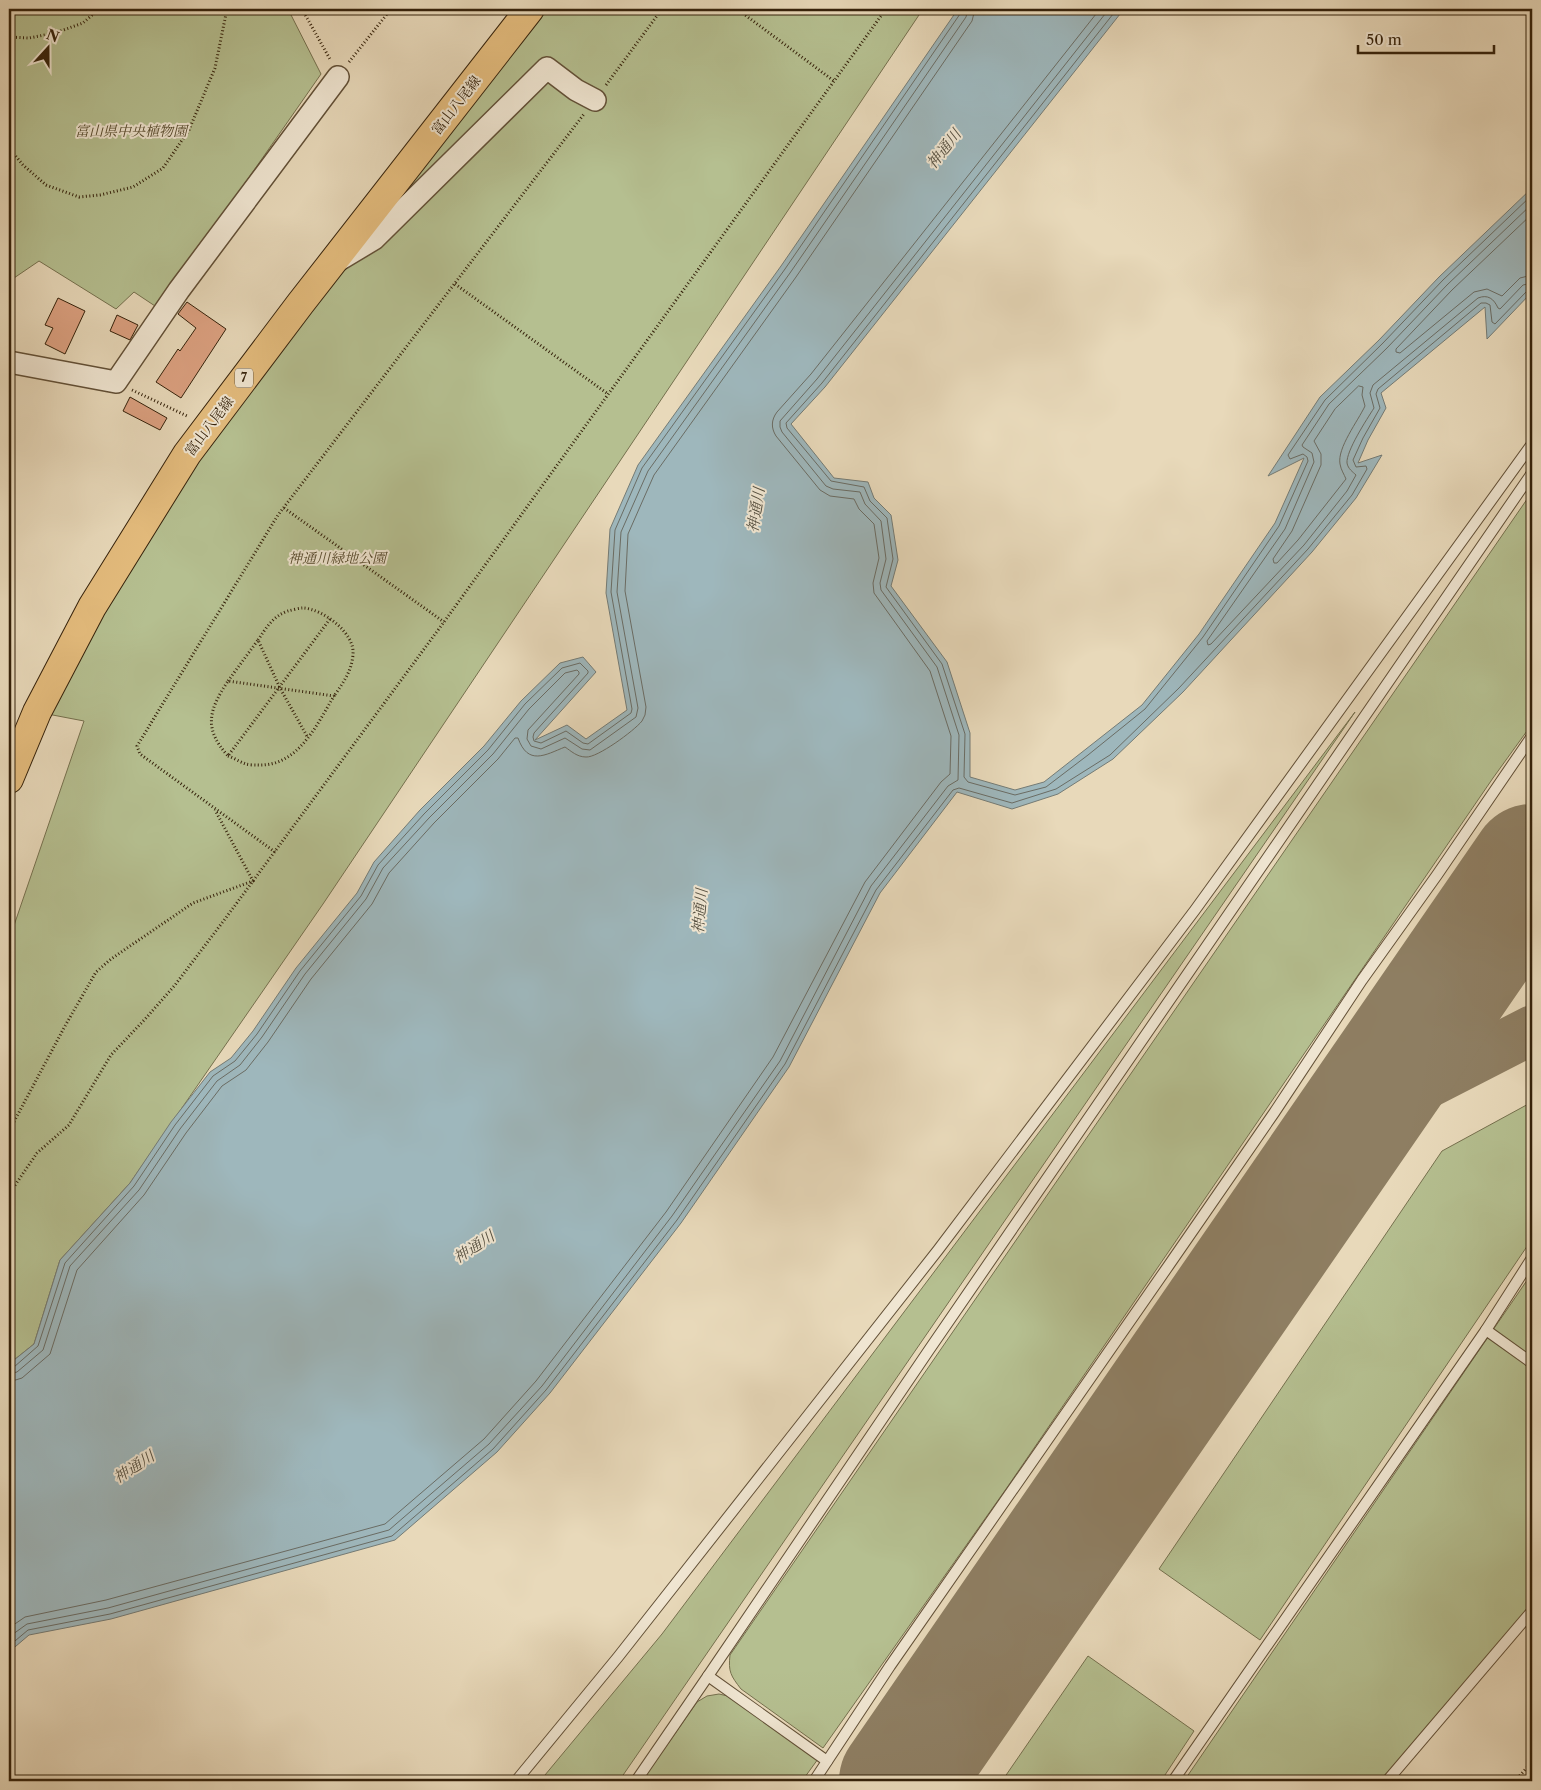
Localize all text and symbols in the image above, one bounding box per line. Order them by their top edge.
north arrow [22,22,72,72]
scale bar [1358,22,1495,54]
text: N [44,25,62,46]
text: 50 m [1366,30,1402,49]
street label: 富山八尾線 [427,72,485,138]
park label: 富山県中央植物園 [75,122,189,140]
water label: 神通川 [922,124,966,172]
road number: 7 [235,368,253,388]
street label: 富山八尾線 [181,393,237,459]
water label: 神通川 [743,484,769,534]
park label: 神通川緑地公園 [288,549,388,567]
water label: 神通川 [688,886,711,934]
water label: 神通川 [450,1225,499,1267]
water label: 神通川 [110,1445,159,1487]

